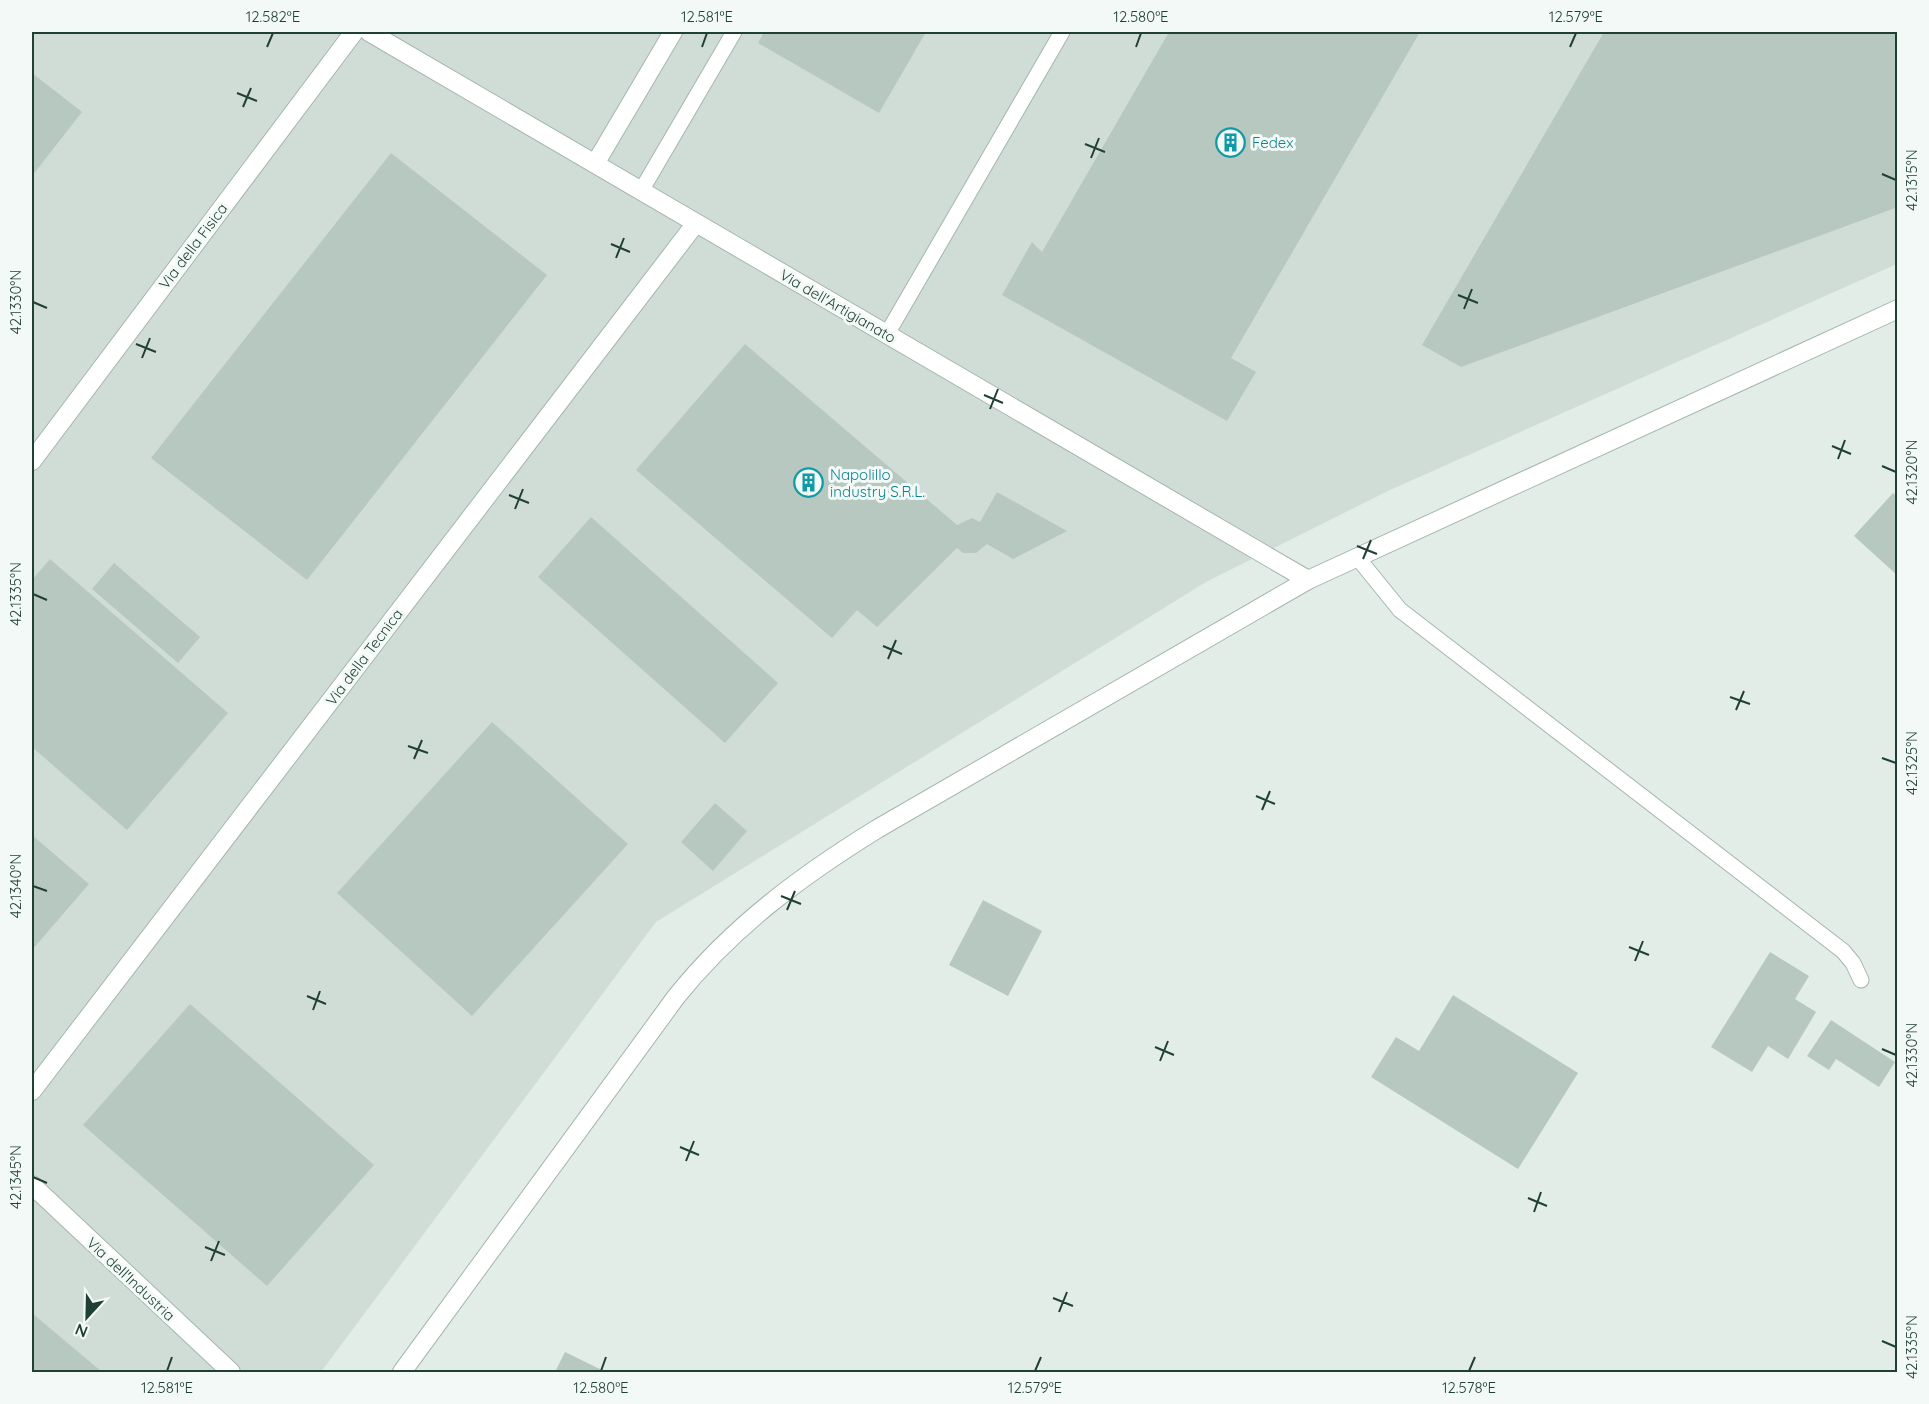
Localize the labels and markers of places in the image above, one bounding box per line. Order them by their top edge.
building icon: Fedex [1215,126,1247,158]
place label: Fedex [1252,133,1293,152]
place label: Napolillo industry S.R.L. [830,465,925,501]
building icon: Napolillo industry S.R.L. [793,467,825,499]

